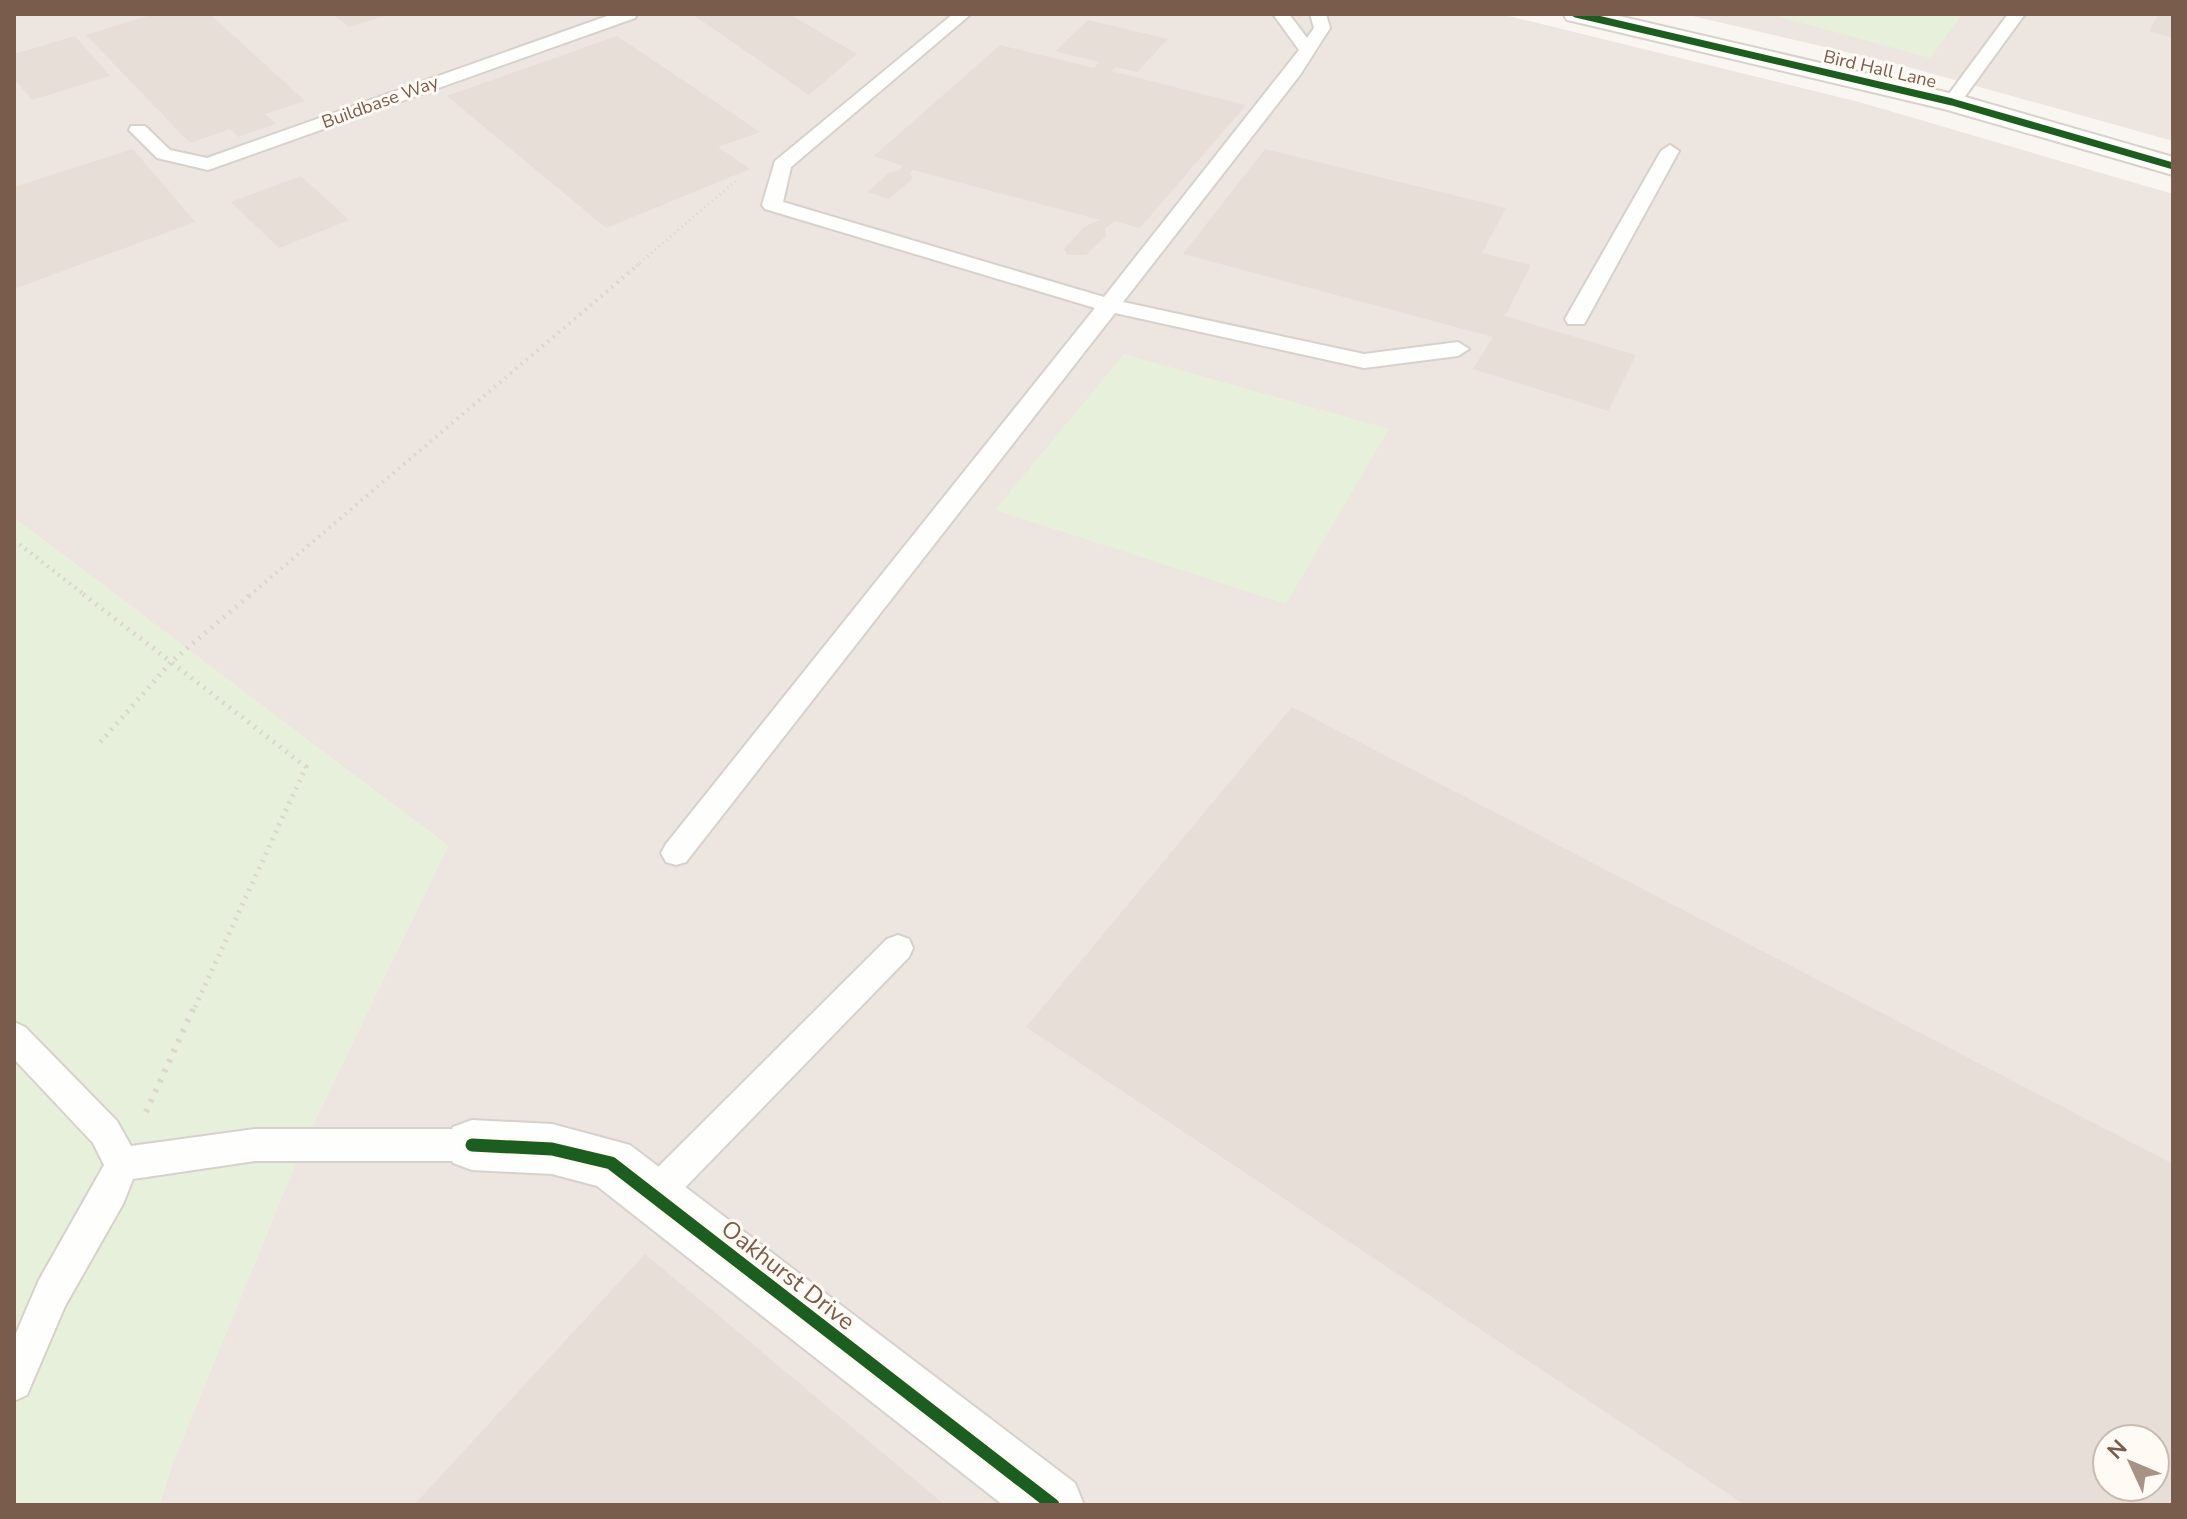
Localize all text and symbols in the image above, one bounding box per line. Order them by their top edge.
street label: Bird Hall Lane [1821,44,1939,94]
street label: Buildbase Way [318,70,442,134]
street label: Oakhurst Drive [714,1213,862,1337]
north arrow [2091,1423,2171,1503]
text: N [2101,1433,2134,1466]

